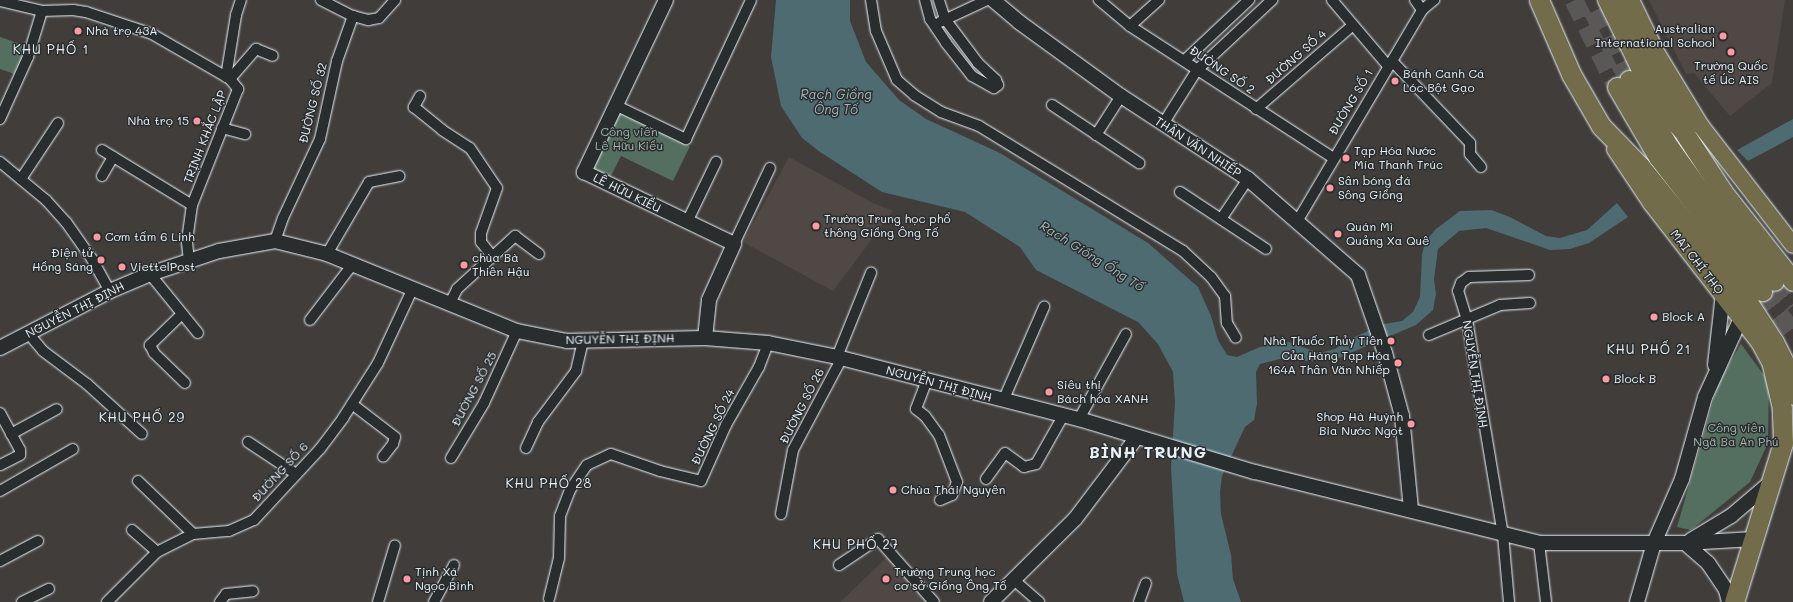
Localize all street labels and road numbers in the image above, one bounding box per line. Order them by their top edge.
street label: ĐƯỜNG SỐ 4 [1263,27,1329,87]
street label: ĐƯỜNG SỐ 2 [1187,43,1257,97]
street label: ĐƯỜNG SỐ 32 [296,61,330,145]
street label: ĐƯỜNG SỐ 1 [1326,66,1376,138]
street label: TRỊNH KHẮC LẬP [181,88,229,186]
street label: THÂN VĂN NHIẾP [1152,114,1244,180]
street label: LÊ HỮU KIỀU [591,170,663,216]
street label: MAI CHÍ THỌ [1667,227,1727,297]
street label: NGUYỄN THỊ ĐỊNH [23,279,127,341]
street label: NGUYỄN THỊ ĐỊNH [1459,319,1491,429]
street label: NGUYỄN THỊ ĐỊNH [565,331,675,347]
street label: ĐƯỜNG SỐ 25 [448,349,500,429]
street label: NGUYỄN THỊ ĐỊNH [885,363,993,405]
street label: ĐƯỜNG SỐ 26 [777,366,827,446]
street label: ĐƯỜNG SỐ 24 [688,387,738,467]
street label: ĐƯỜNG SỐ 6 [249,439,311,505]

